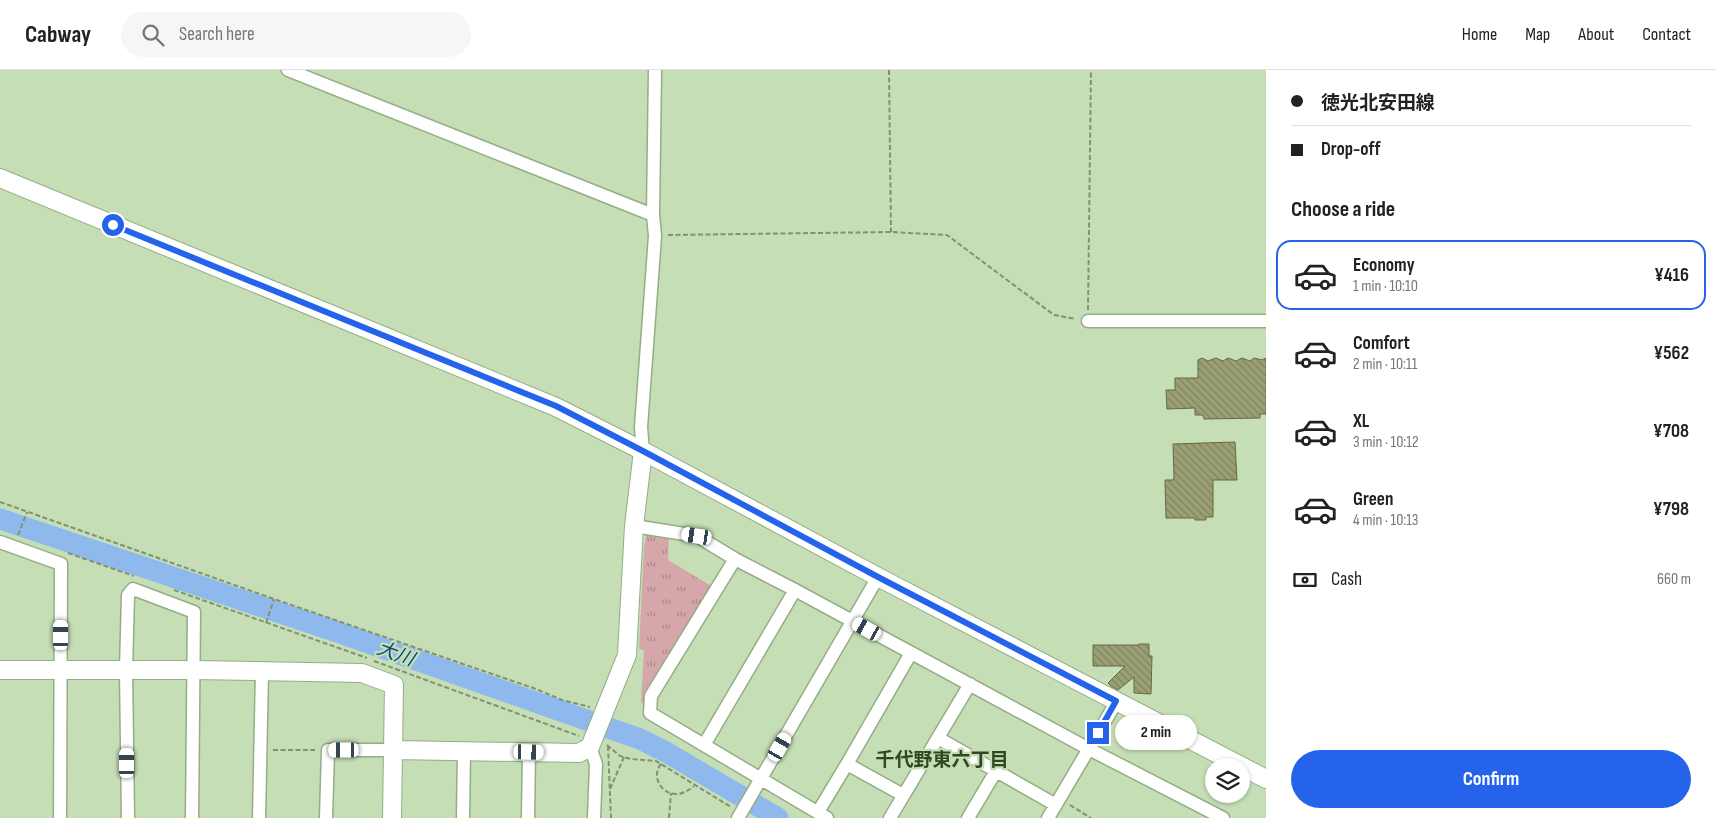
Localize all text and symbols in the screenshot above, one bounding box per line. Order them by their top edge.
search box [121,12,471,57]
text: Cabway [25,20,91,49]
icon: search [139,21,167,49]
text: Search here [179,23,255,46]
text: Home [1462,24,1497,45]
text: Map [1525,24,1550,45]
text: About [1578,24,1614,45]
text: Contact [1642,24,1691,45]
text: 徳光北安田線 [1321,92,1435,115]
text: Drop-off [1321,138,1381,161]
text: Choose a ride [1291,196,1395,223]
route start [102,214,124,236]
icon: car [1293,253,1338,298]
text: Economy [1353,254,1415,277]
text: ¥416 [1654,264,1689,287]
text: 1 min · 10:10 [1353,277,1418,296]
icon: car [1293,331,1338,376]
text: Comfort [1353,332,1410,355]
text: ¥562 [1654,342,1689,365]
text: 2 min · 10:11 [1353,355,1417,374]
icon: car [1293,409,1338,454]
text: XL [1353,410,1369,433]
text: ¥708 [1653,420,1689,443]
text: 3 min · 10:12 [1353,433,1419,452]
icon: car [1293,487,1338,532]
text: Green [1353,488,1393,511]
text: ¥798 [1653,498,1689,521]
text: 4 min · 10:13 [1353,511,1418,530]
car [681,526,712,546]
icon: cash [1291,566,1319,594]
text: Cash [1331,568,1362,591]
text: 660 m [1657,570,1691,589]
car [850,615,883,643]
car [53,620,68,650]
water label: 大川 [374,637,419,672]
callout: 2 min [1116,716,1198,750]
route end [1087,722,1109,744]
text: 2 min [1141,723,1171,742]
car [766,730,793,764]
car [329,743,359,758]
car [513,744,544,760]
car [119,748,134,778]
district label: 千代野東六丁目 [875,749,1009,772]
button: Confirm [1291,750,1691,808]
map controls [1205,758,1250,803]
button: layers [1205,758,1250,803]

